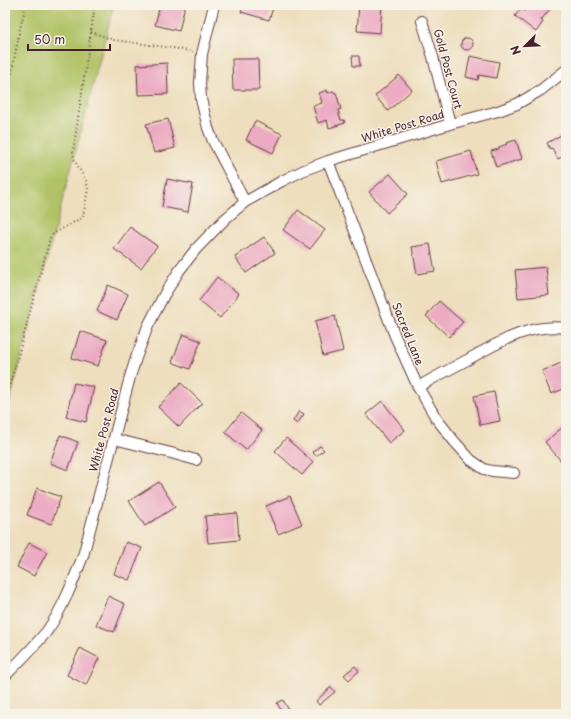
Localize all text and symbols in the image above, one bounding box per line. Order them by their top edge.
scale bar [28,26,110,52]
north arrow [505,26,545,66]
street label: Gold Post Court [430,27,468,111]
text: 50 m [34,30,65,48]
text: N [506,43,525,58]
street label: White Post Road [359,105,446,146]
street label: Sacred Lane [388,300,429,368]
street label: White Post Road [84,386,123,474]

